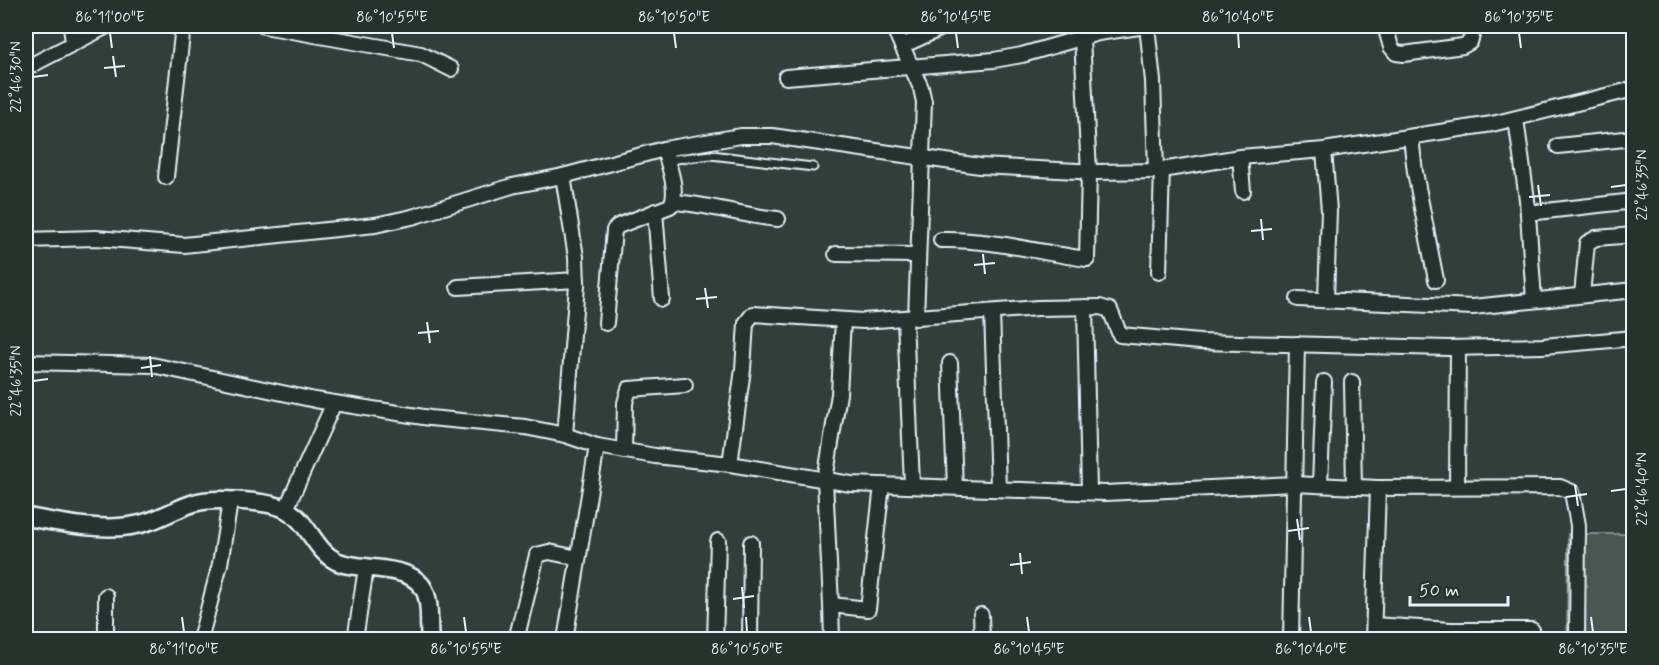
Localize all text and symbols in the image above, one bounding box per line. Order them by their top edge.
text: 86°11'00"E [75,8,145,28]
text: 86°10'55"E [356,8,428,28]
text: 86°10'50"E [638,8,710,28]
text: 86°10'45"E [920,8,992,28]
text: 86°10'40"E [1202,8,1274,28]
text: 86°10'35"E [1484,8,1554,28]
text: 22°46'30"N [7,41,27,113]
text: 22°46'35"N [1633,150,1653,220]
text: 22°46'35"N [7,346,27,416]
text: 22°46'40"N [1633,452,1653,526]
scale bar [1410,569,1508,607]
text: 50 m [1419,579,1459,603]
text: 86°11'00"E [149,640,219,660]
text: 86°10'55"E [430,640,502,660]
text: 86°10'50"E [711,640,783,660]
text: 86°10'45"E [993,640,1065,660]
text: 86°10'40"E [1275,640,1347,660]
text: 86°10'35"E [1558,640,1628,660]

